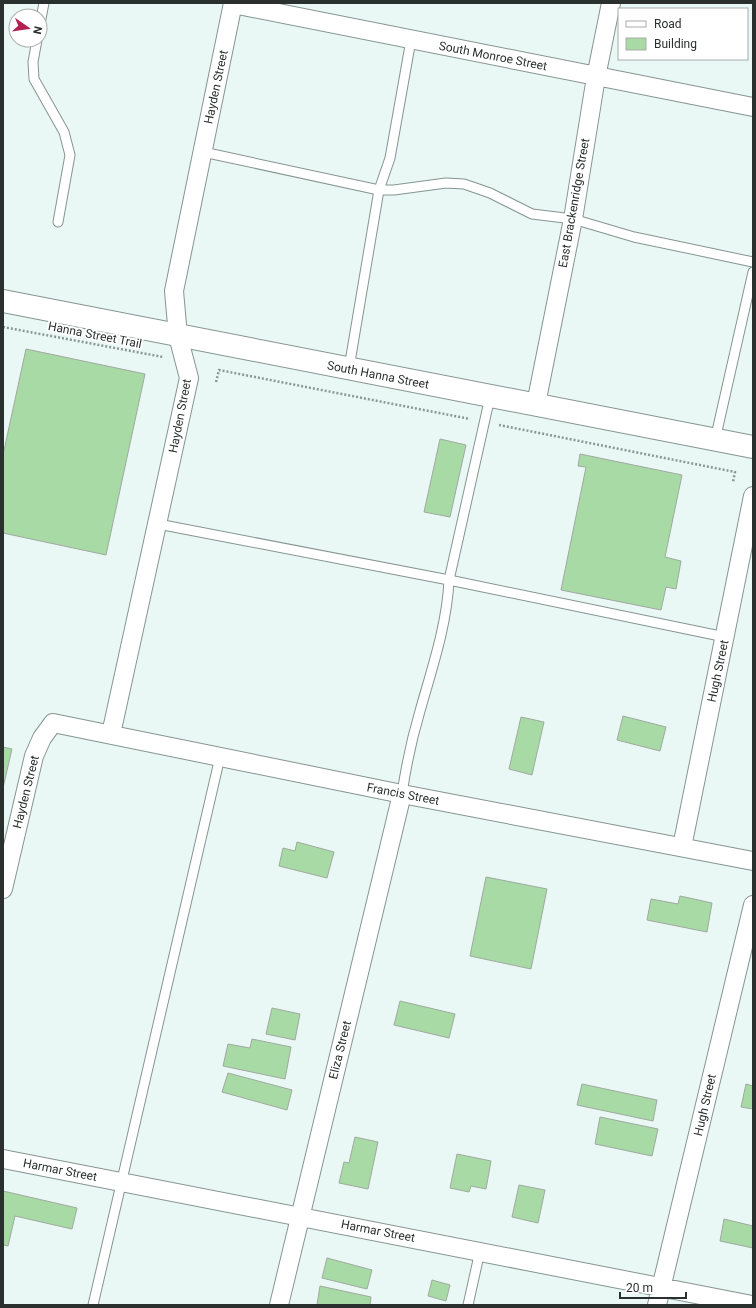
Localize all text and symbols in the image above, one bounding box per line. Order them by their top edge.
north arrow [8,8,48,48]
legend [618,8,748,60]
text: Road [654,17,682,31]
text: N [30,25,44,36]
text: Building [654,37,697,51]
street label: South Monroe Street [438,39,548,73]
street label: Hayden Street [201,49,231,125]
street label: East Brackenridge Street [556,137,592,269]
street label: Hanna Street Trail [47,319,143,351]
street label: South Hanna Street [326,358,430,392]
street label: Hayden Street [166,378,194,454]
street label: Hugh Street [705,639,731,703]
street label: Hayden Street [10,754,42,830]
street label: Francis Street [366,780,440,808]
street label: Eliza Street [326,1019,354,1081]
street label: Hugh Street [691,1073,719,1137]
street label: Harmar Street [22,1156,98,1184]
street label: Harmar Street [340,1217,416,1245]
scale bar [620,1274,686,1300]
text: 20 m [626,1281,653,1295]

